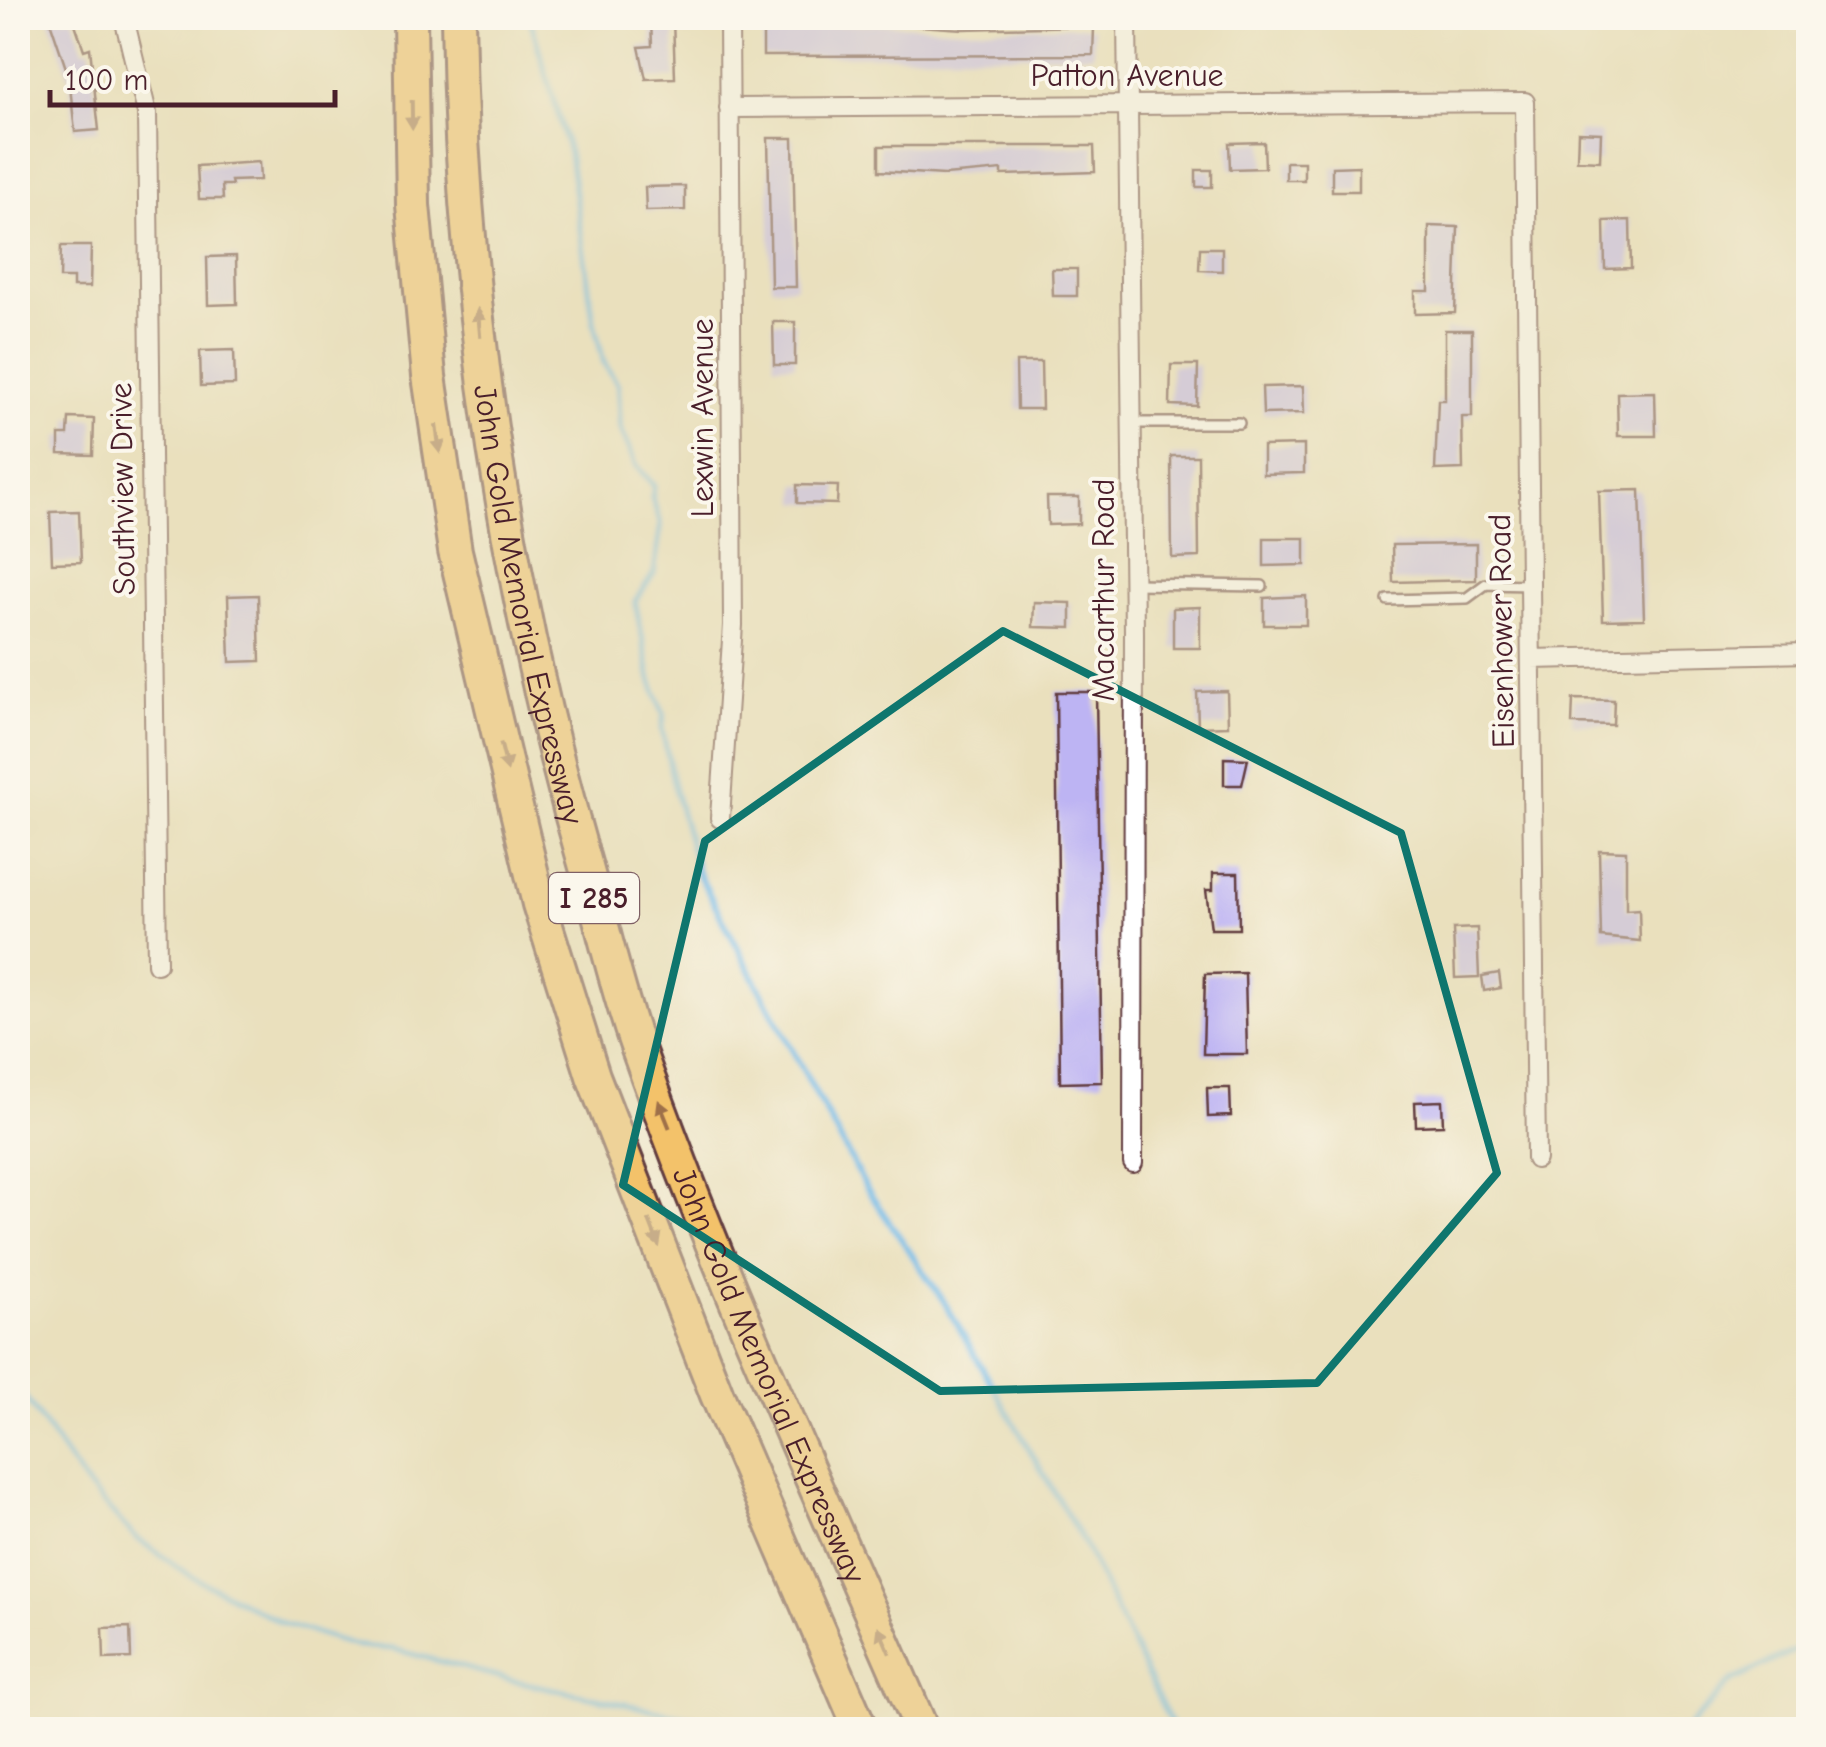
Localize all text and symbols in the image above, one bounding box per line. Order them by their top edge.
scale bar [50,45,335,107]
street label: Patton Avenue [1030,57,1224,94]
text: 100 m [65,63,148,98]
one-way arrow [404,99,420,131]
one-way arrow [470,307,486,339]
street label: Lexwin Avenue [684,319,721,517]
street label: Southview Drive [102,382,143,596]
street label: John Gold Memorial Expressway [466,382,591,829]
one-way arrow [430,423,446,455]
street label: Macarthur Road [1085,478,1122,702]
street label: Eisenhower Road [1481,513,1522,748]
one-way arrow [497,742,512,773]
road number: I 285 [549,873,639,923]
one-way arrow [655,1099,671,1129]
street label: John Gold Memorial Expressway [665,1162,874,1589]
one-way arrow [646,1218,662,1248]
one-way arrow [875,1625,891,1655]

